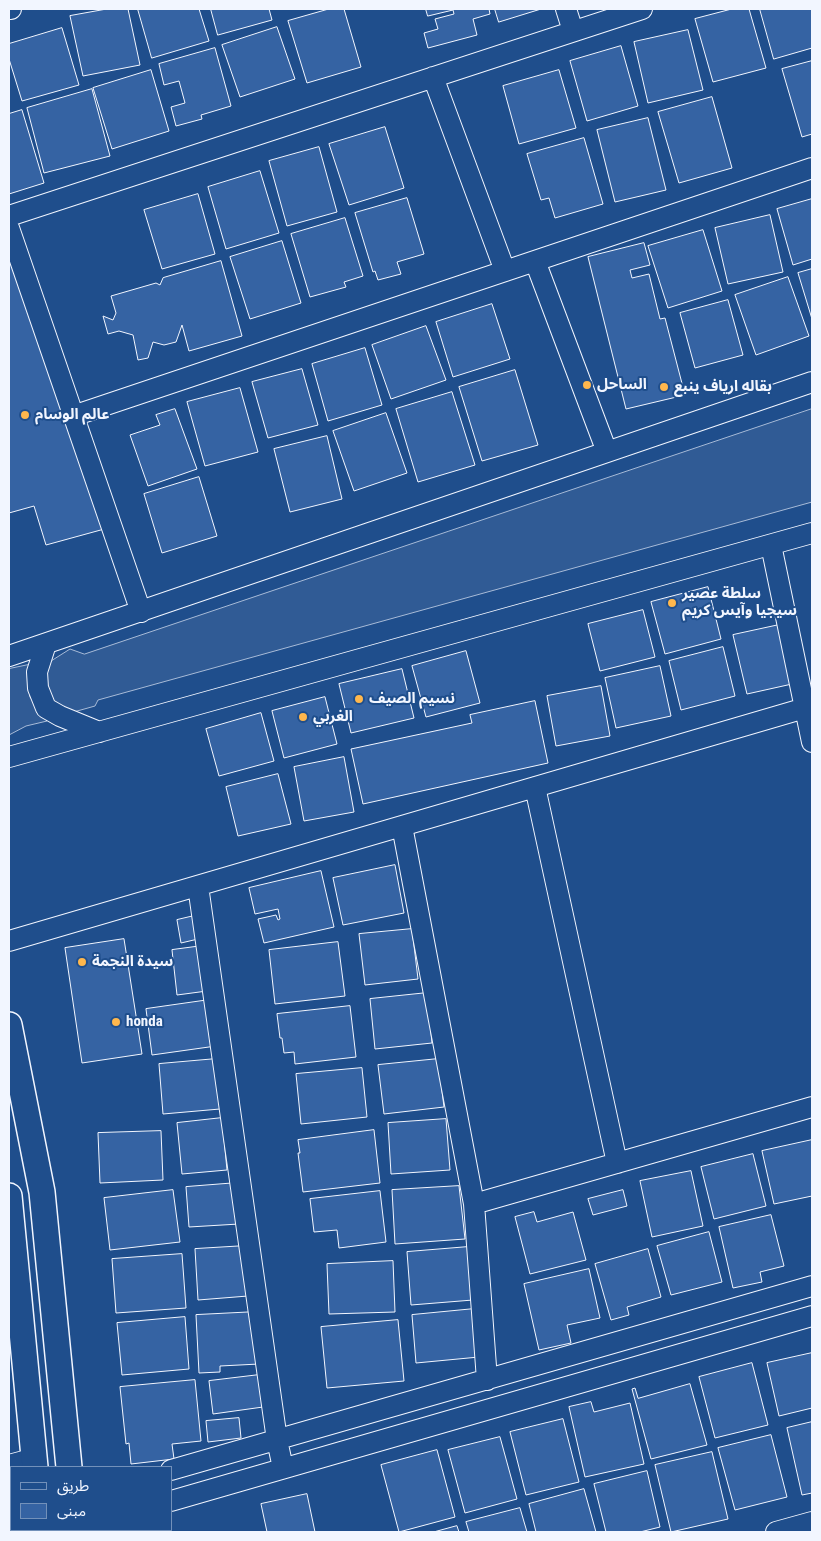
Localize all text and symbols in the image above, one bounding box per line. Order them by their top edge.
place label: الساحل [597,376,647,394]
place label: بقاله ارياف ينبع [674,378,772,396]
marker: الساحل [581,379,593,391]
marker: بقاله ارياف ينبع [658,381,670,393]
place label: عالم الوسام [35,406,110,424]
marker: عالم الوسام [19,409,31,421]
place label: سلطة عصير سيجيا وآيس كريم [682,585,797,620]
marker: سلطة عصير سيجيا وآيس كريم [666,597,678,609]
place label: نسيم الصيف [369,690,455,708]
marker: نسيم الصيف [353,693,365,705]
place label: الغربي [313,708,353,726]
marker: الغربي [297,711,309,723]
place label: سيدة النجمة [92,953,173,971]
marker: سيدة النجمة [76,956,88,968]
place label: honda [126,1013,163,1031]
marker: honda [110,1016,122,1028]
legend [10,1466,172,1531]
text: طريق [57,1477,89,1495]
text: مبنى [57,1502,86,1520]

